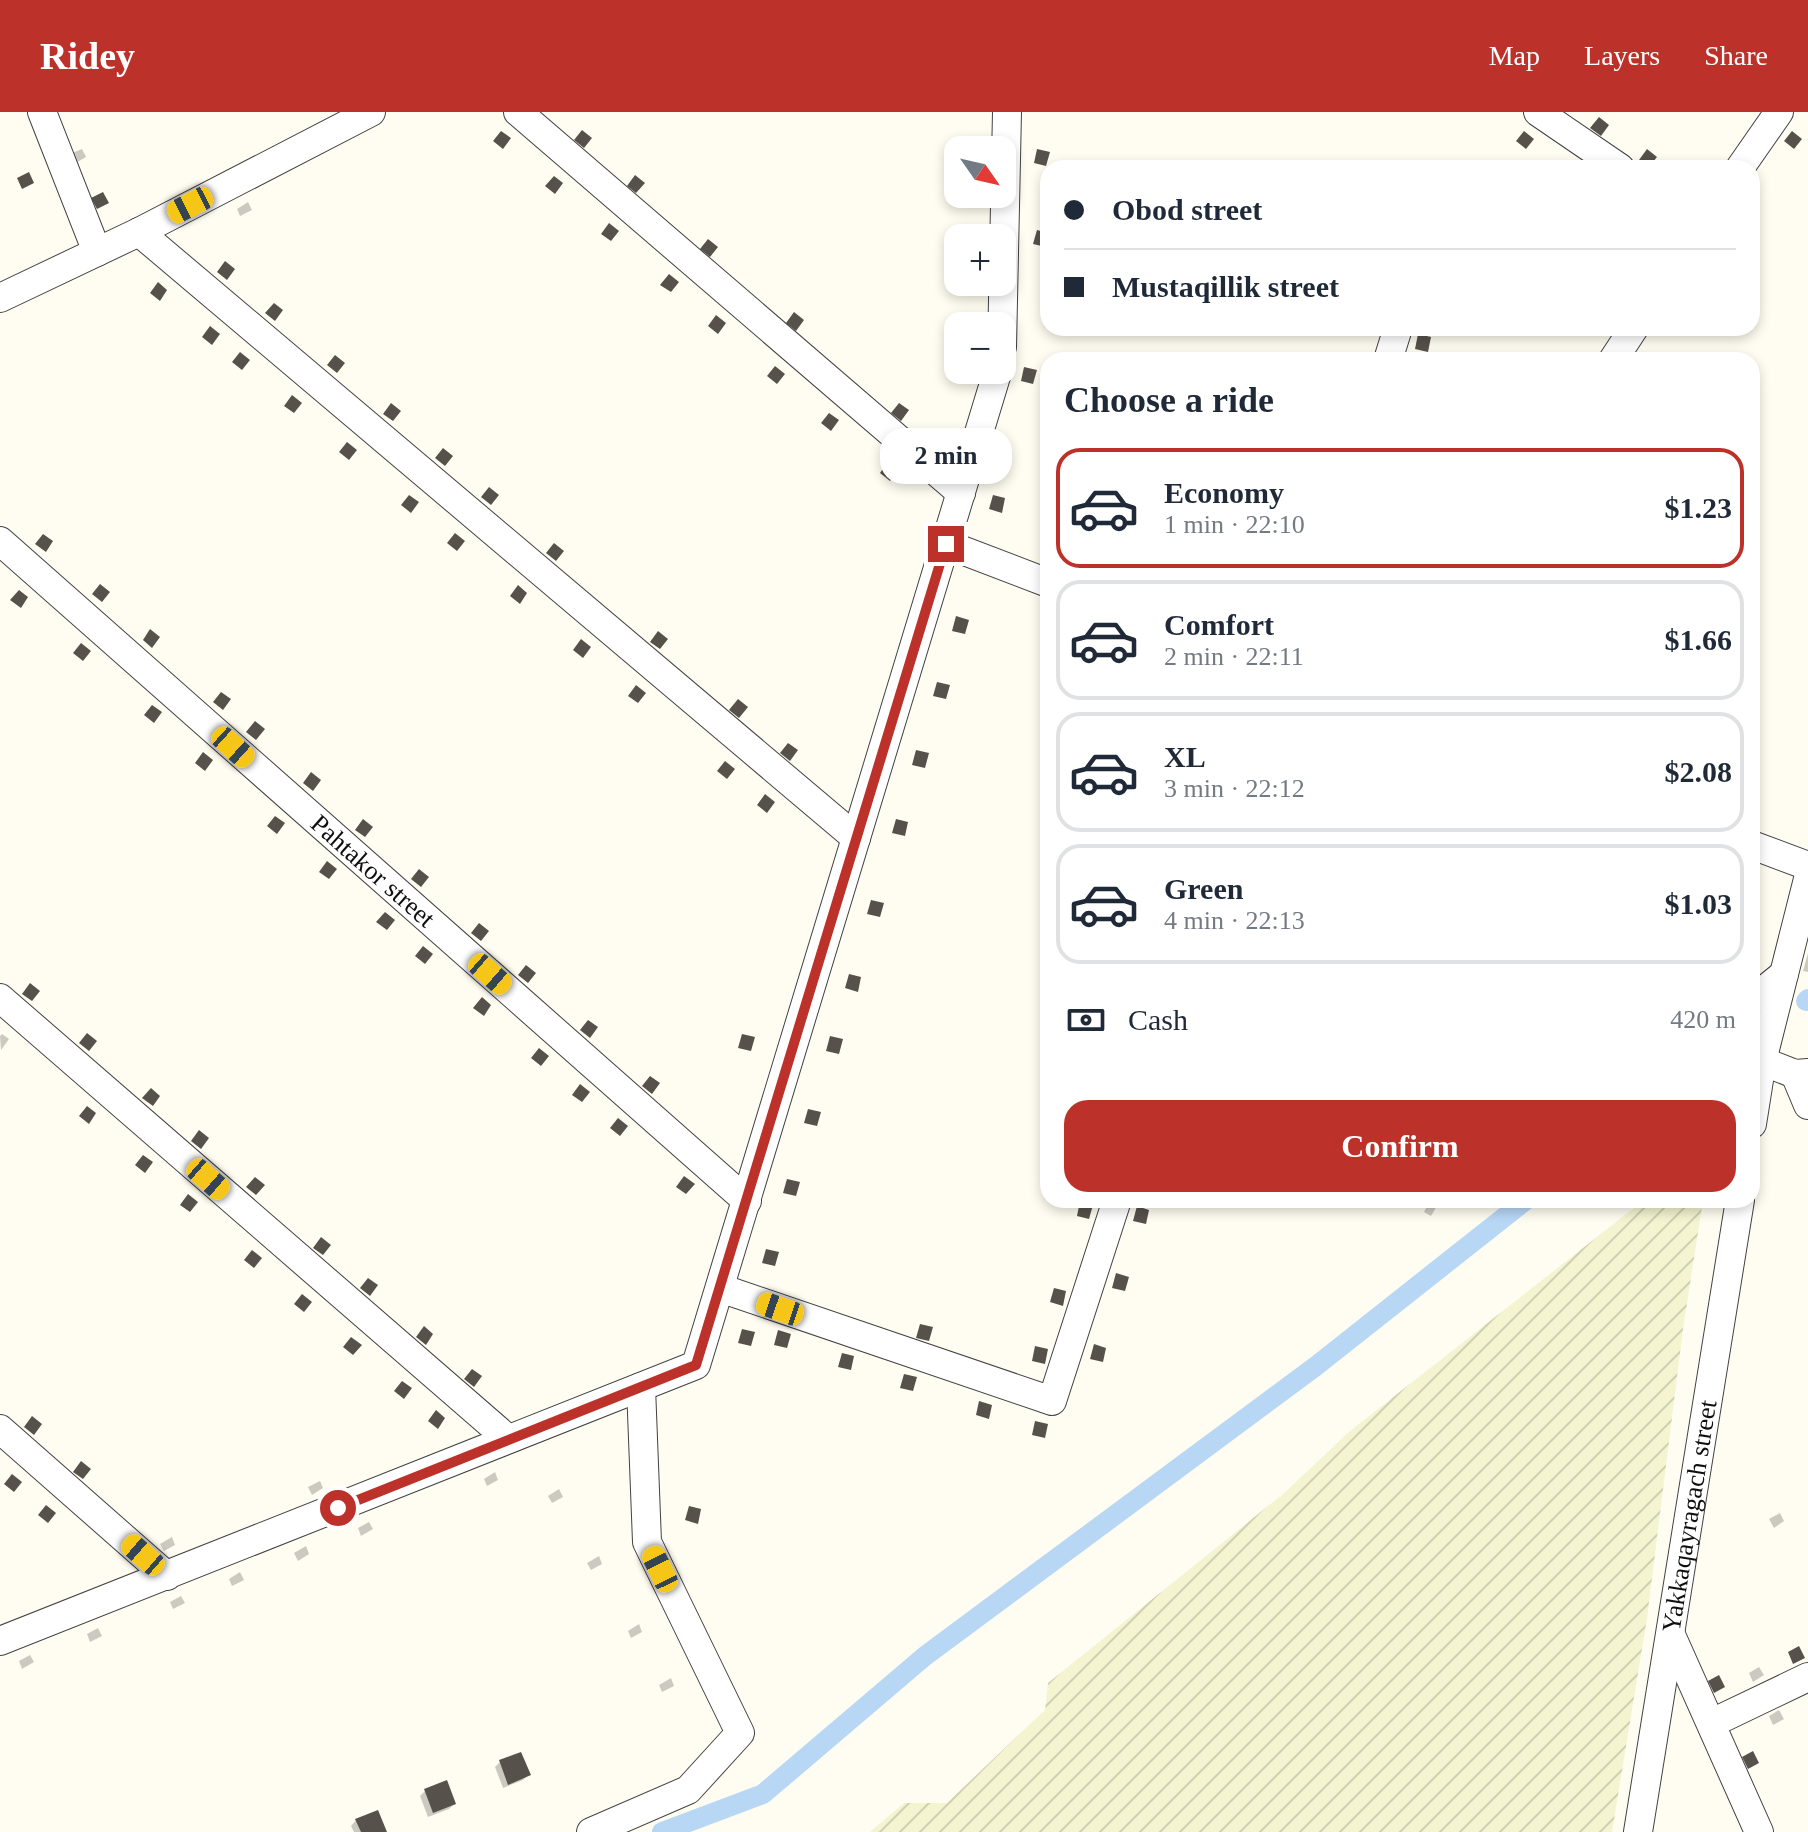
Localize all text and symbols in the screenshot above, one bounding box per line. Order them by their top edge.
text: Ridey [40,35,135,77]
text: Map [1489,40,1540,71]
text: Layers [1584,40,1660,71]
text: Share [1704,40,1768,71]
north arrow [944,136,1016,208]
map controls [944,136,1016,384]
car [163,183,217,227]
text: Obod street [1112,193,1262,226]
button: + [944,224,1016,296]
text: Mustaqillik street [1112,270,1339,303]
button: − [944,312,1016,384]
text: Choose a ride [1064,380,1274,420]
callout: 2 min [880,428,1012,484]
text: 2 min [915,441,977,470]
icon: car [1068,472,1140,544]
text: Economy [1164,476,1284,509]
text: $1.23 [1665,491,1732,524]
text: 1 min · 22:10 [1164,510,1305,539]
route end [928,526,964,562]
icon: car [1068,604,1140,676]
text: Comfort [1164,608,1274,641]
text: $1.66 [1665,623,1732,656]
text: 2 min · 22:11 [1164,642,1304,671]
car [207,722,259,772]
icon: car [1068,736,1140,808]
text: XL [1164,740,1206,773]
text: $2.08 [1665,755,1732,788]
text: 3 min · 22:12 [1164,774,1305,803]
street label: Pahtakor street [305,809,441,934]
icon: car [1068,868,1140,940]
text: Green [1164,872,1243,905]
text: $1.03 [1665,887,1732,920]
text: 4 min · 22:13 [1164,906,1305,935]
car [464,949,516,999]
icon: cash [1064,998,1108,1042]
text: Cash [1128,1003,1188,1036]
text: 420 m [1670,1005,1736,1034]
button: Confirm [1064,1100,1736,1192]
car [182,1154,234,1204]
car [753,1290,807,1328]
street label: Yakkaqayragach street [1656,1397,1723,1634]
route start [320,1490,356,1526]
car [117,1530,169,1580]
car [639,1542,681,1596]

